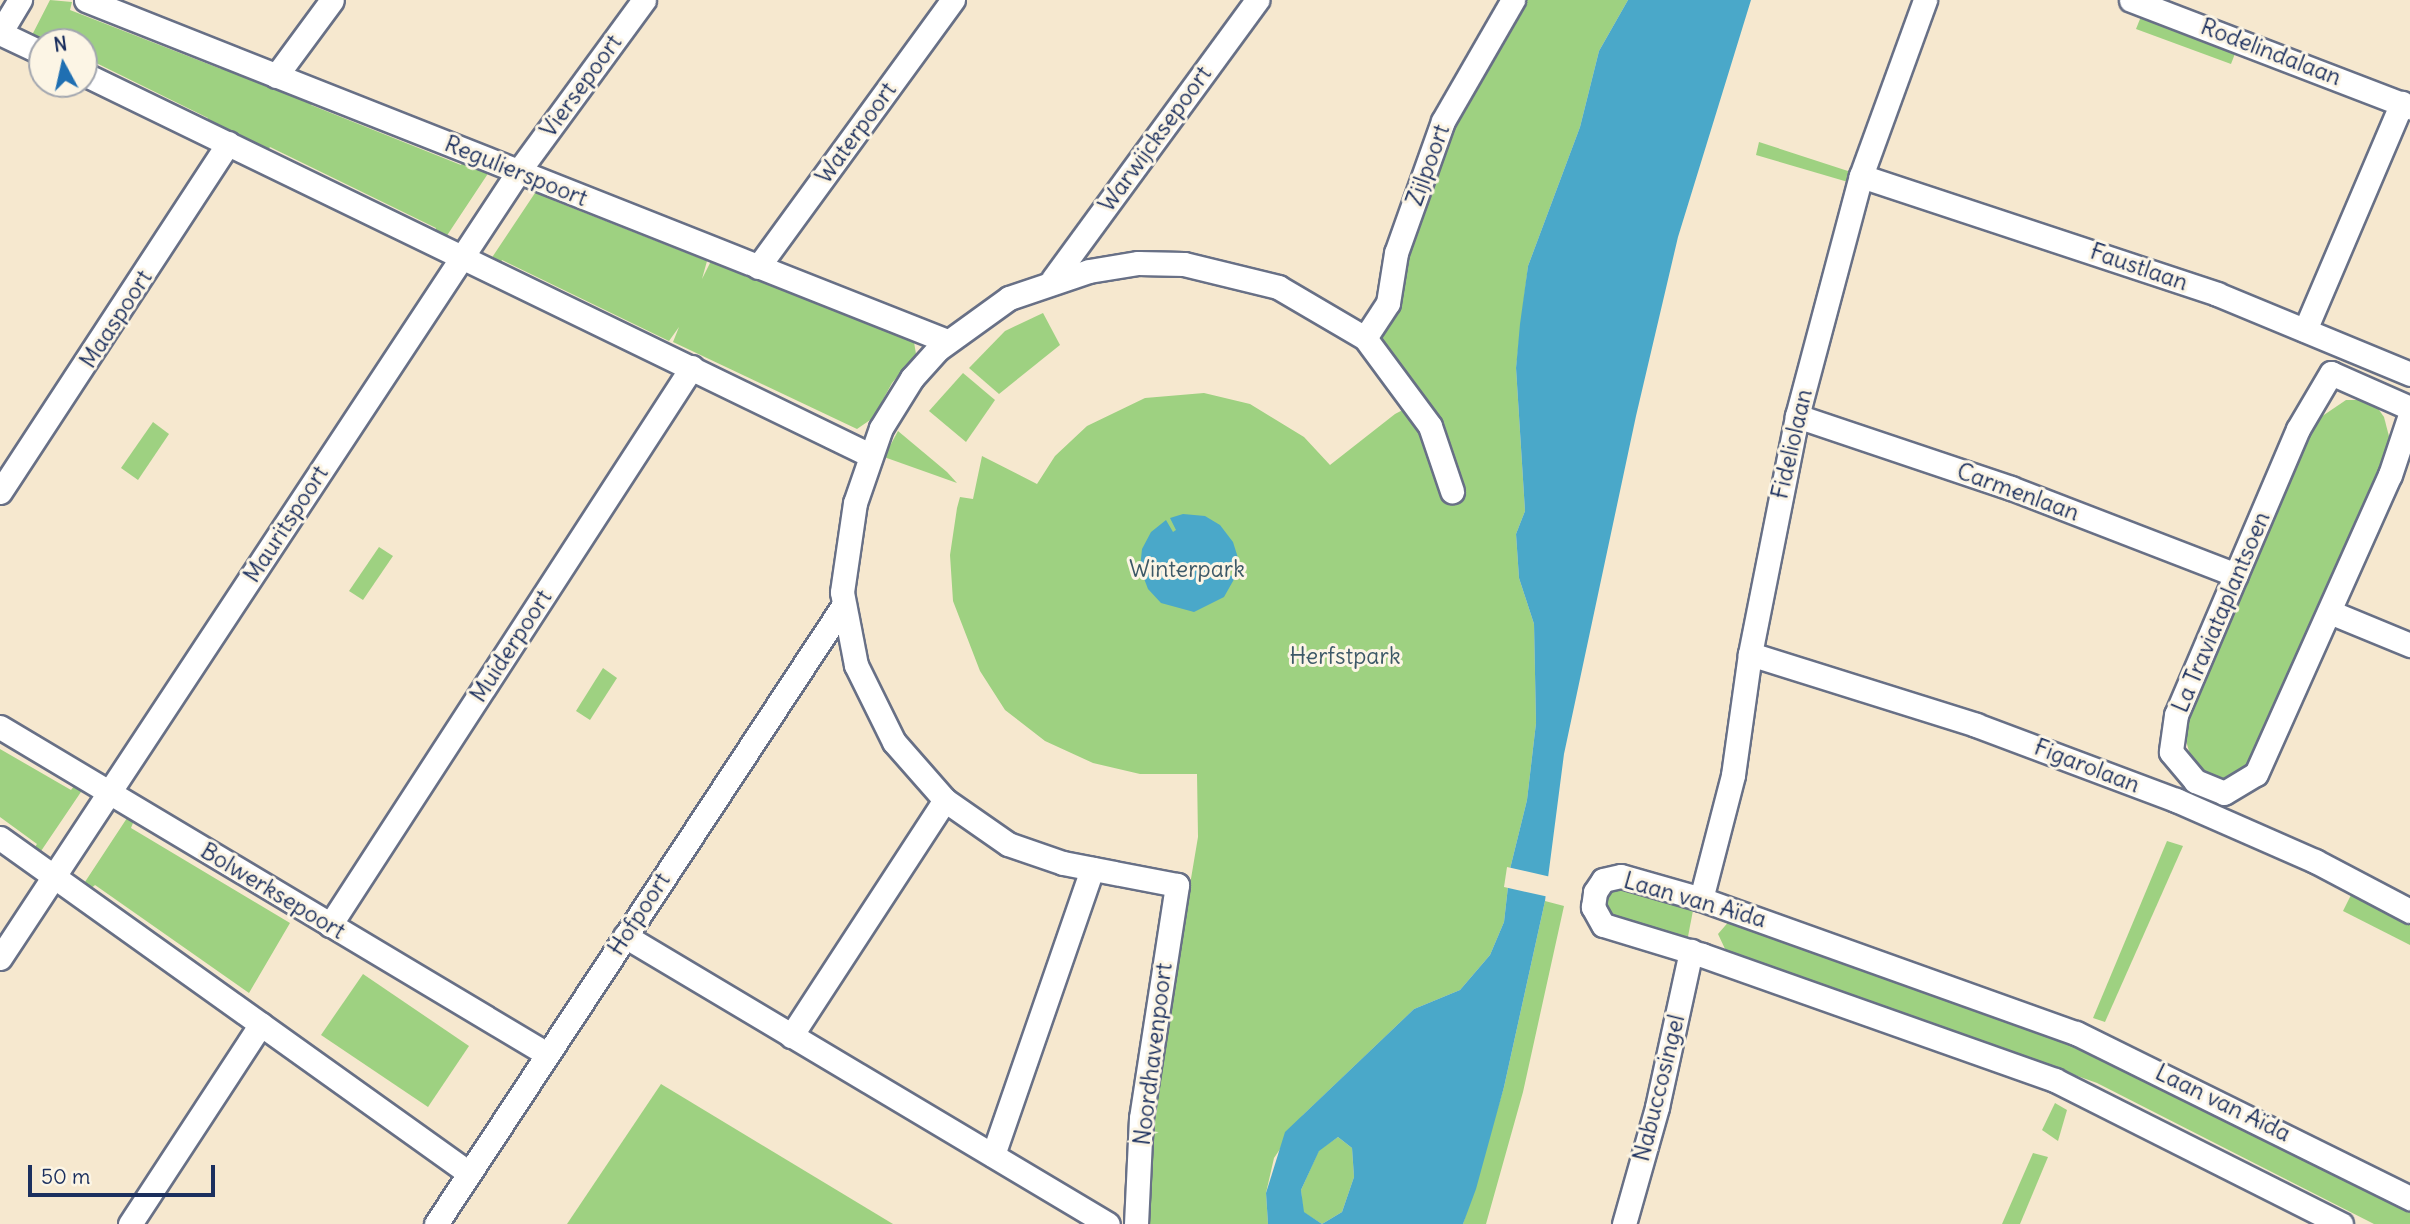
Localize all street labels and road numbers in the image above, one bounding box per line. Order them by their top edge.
street label: Rodelindalaan [2197,13,2345,91]
street label: Viersepoort [534,29,628,143]
street label: Warwijcksepoort [1093,61,1217,217]
street label: Waterpoort [810,77,902,189]
street label: Zijlpoort [1401,121,1455,209]
street label: Regulierspoort [441,130,591,212]
street label: Faustlaan [2087,237,2191,297]
street label: Maaspoort [74,265,158,373]
street label: Fideliolaan [1766,386,1818,502]
street label: Carmenlaan [1953,457,2083,527]
street label: Mauritspoort [238,460,334,588]
street label: La Traviataplantsoen [2166,507,2276,717]
street label: Muiderpoort [464,585,558,707]
street label: Figarolaan [2030,733,2144,799]
street label: Bolwerksepoort [196,837,350,945]
street label: Laan van Aïda [1621,866,1769,934]
street label: Hofpoort [602,868,676,960]
street label: Noordhavenpoort [1128,961,1178,1147]
street label: Nabuccosingel [1627,1012,1691,1164]
street label: Laan van Aïda [2151,1058,2295,1148]

